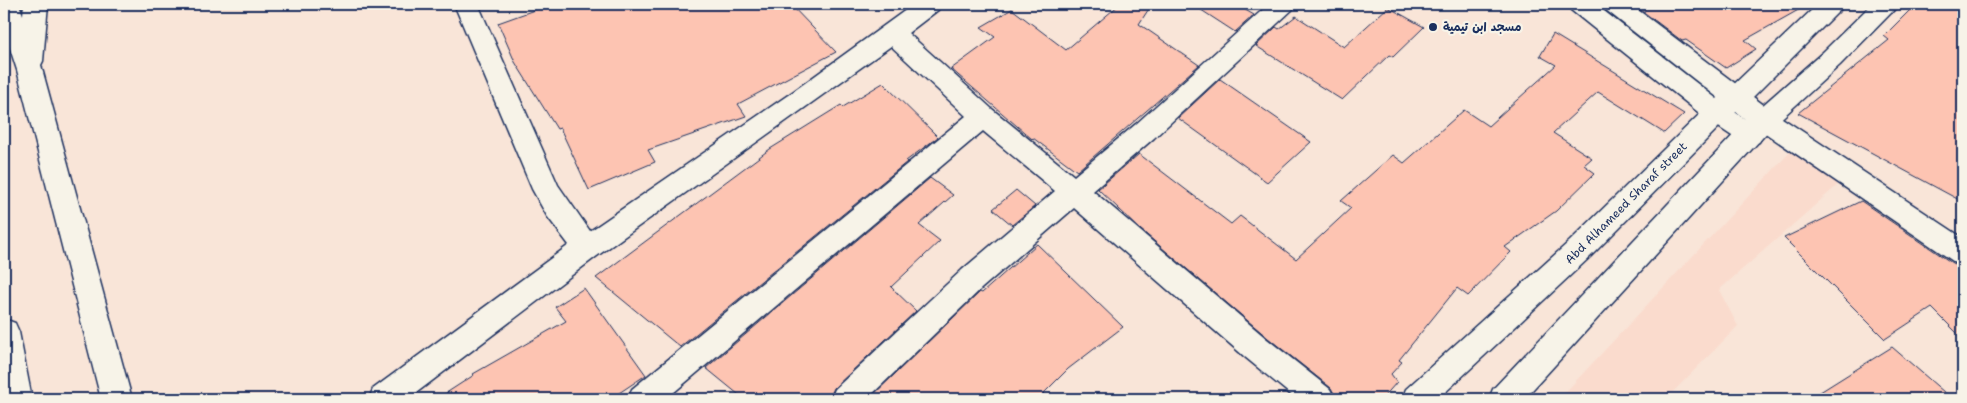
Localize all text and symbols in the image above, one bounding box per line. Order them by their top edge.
place label: مسجد ابن تيمية [1443,19,1521,35]
marker: مسجد ابن تيمية [1427,21,1439,33]
street label: Abd Alhameed Sharaf street [1562,139,1690,267]

